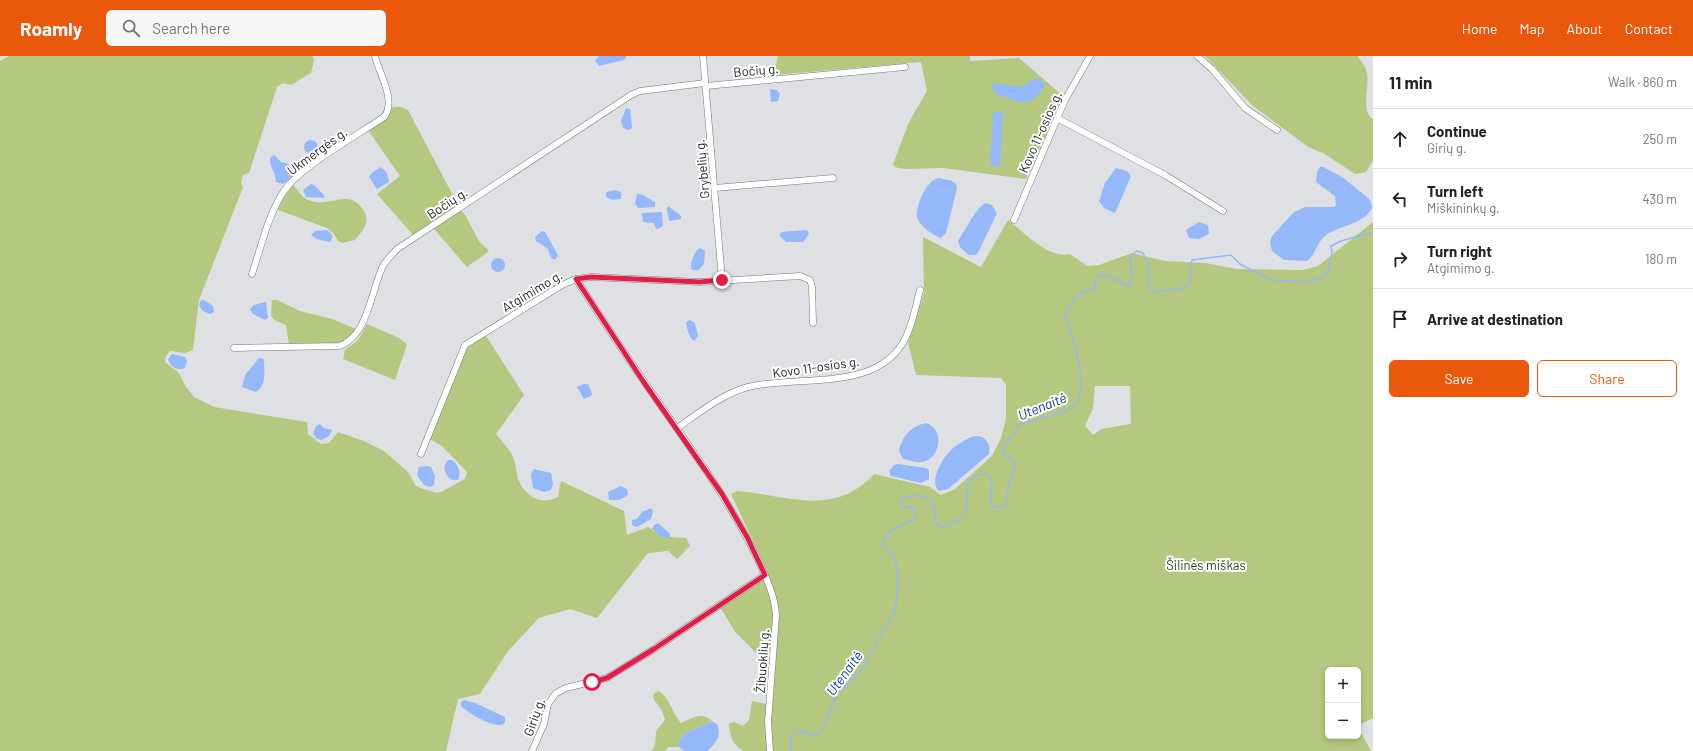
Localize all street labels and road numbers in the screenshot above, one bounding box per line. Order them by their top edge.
street label: Bočių g. [733,60,779,80]
street label: Kovo 11-osios g. [1015,89,1065,175]
street label: Ukmergės g. [284,124,350,178]
street label: Grybelių g. [691,139,713,199]
street label: Bočių g. [424,184,470,222]
street label: Atgimimo g. [499,267,565,315]
street label: Kovo 11-osios g. [771,353,861,381]
street label: Žibuoklių g. [752,628,772,694]
street label: Girių g. [520,696,548,738]

